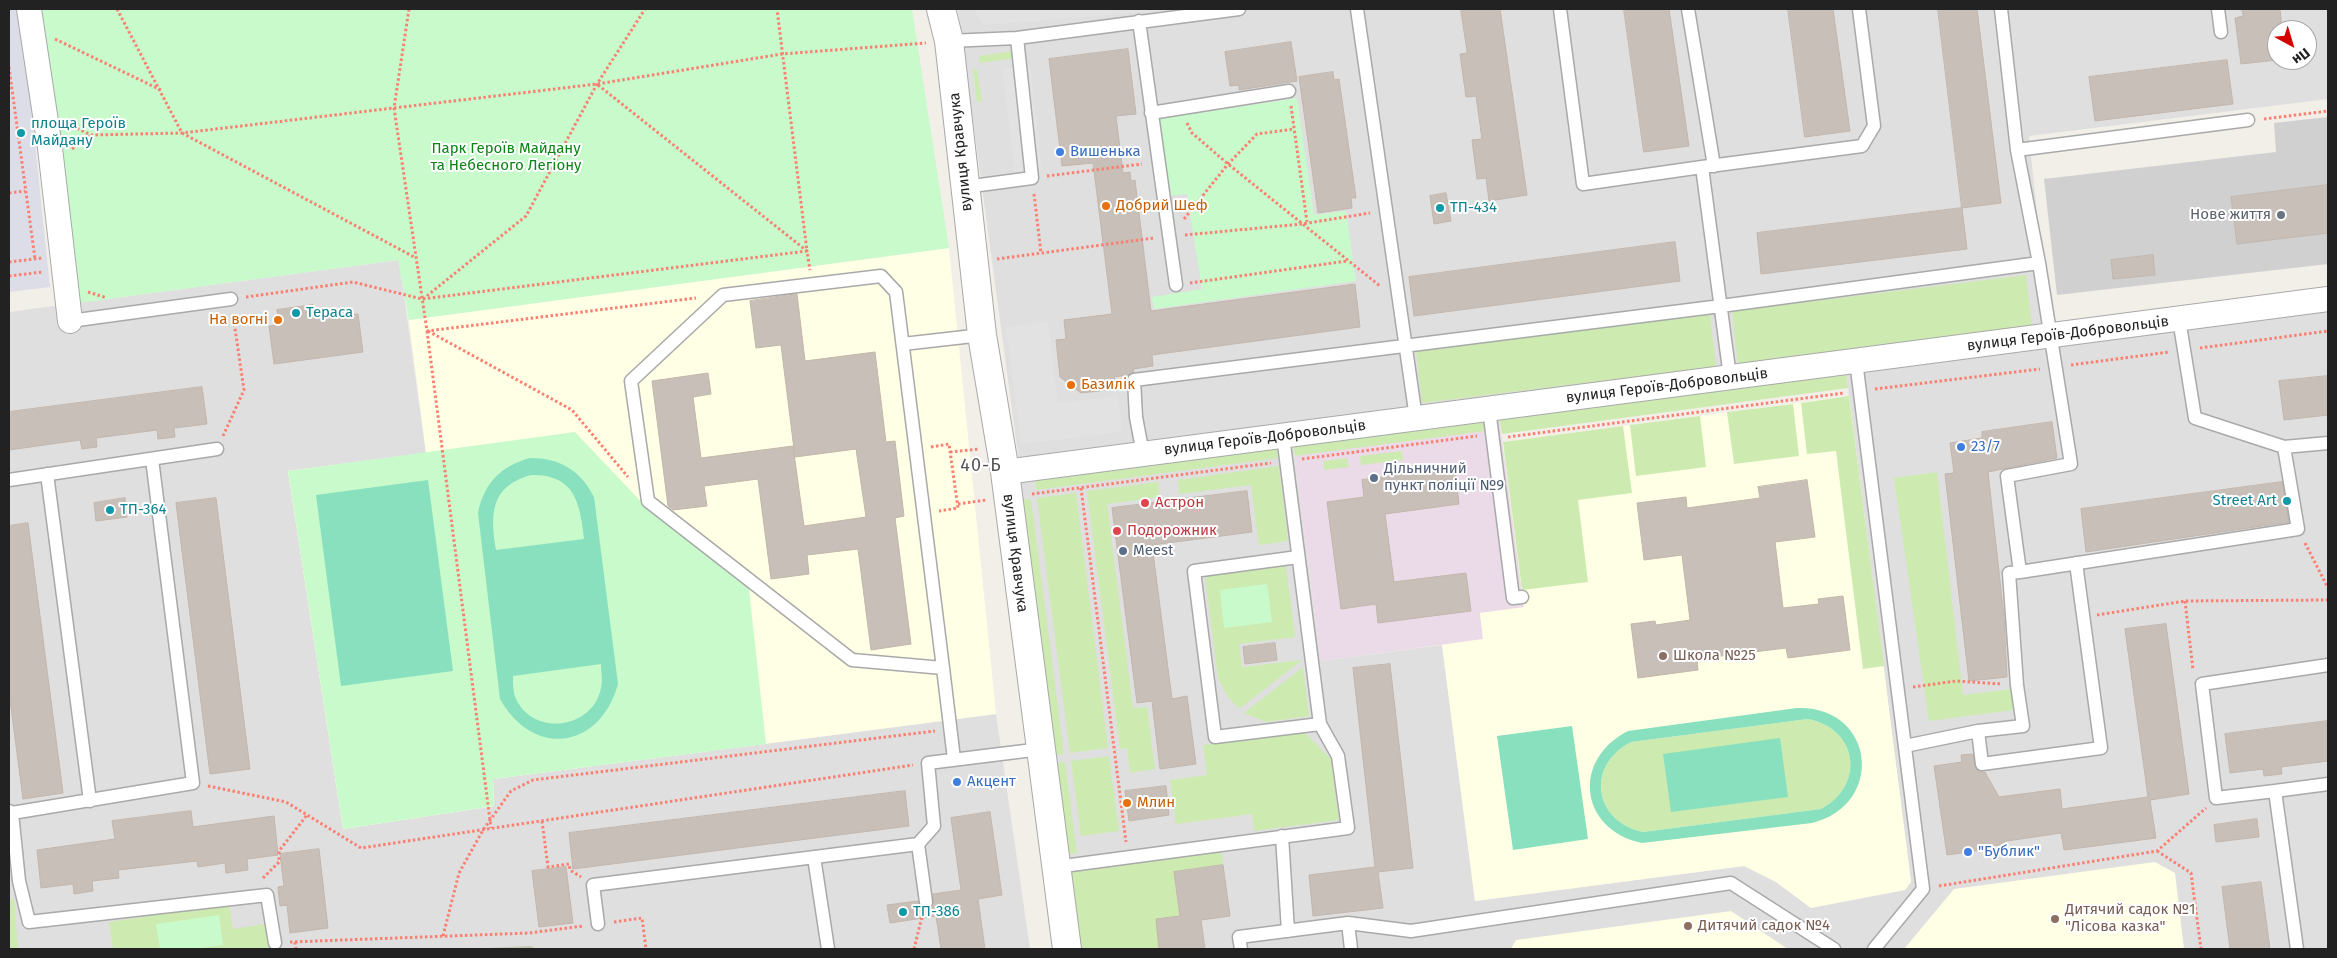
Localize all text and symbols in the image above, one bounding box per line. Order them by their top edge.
north arrow [2267,20,2317,70]
text: Пн [2289,44,2313,68]
street label: вулиця Кравчука [946,92,976,212]
place label: площа Героїв Майдану [31,115,126,150]
marker: площа Героїв Майдану [15,127,27,139]
park label: Парк Героїв Майдану та Небесного Легіону [431,140,581,175]
place label: Вишенька [1070,143,1141,161]
marker: Вишенька [1054,146,1066,158]
place label: Добрий Шеф [1116,197,1208,215]
place label: ТП-434 [1450,199,1497,217]
marker: Добрий Шеф [1100,200,1112,212]
marker: ТП-434 [1434,202,1446,214]
place label: Нове життя [2190,206,2271,224]
marker: Нове життя [2275,209,2287,221]
place label: Тераса [306,304,353,322]
marker: Тераса [290,307,302,319]
place label: На вогні [209,311,268,329]
street label: вулиця Героїв-Добровольців [1966,313,2170,355]
marker: На вогні [272,314,284,326]
street label: вулиця Героїв-Добровольців [1565,365,1769,407]
place label: Базилік [1081,376,1135,394]
marker: Базилік [1065,379,1077,391]
street label: вулиця Героїв-Добровольців [1163,417,1367,459]
place label: 23/7 [1971,438,2000,456]
marker: 23/7 [1955,441,1967,453]
district label: 40-Б [960,455,1002,477]
place label: Дільничний пункт поліції №9 [1384,460,1504,495]
marker: Дільничний пункт поліції №9 [1368,472,1380,484]
place label: Street Art [2213,492,2277,510]
street label: вулиця Кравчука [999,493,1031,613]
place label: Астрон [1155,494,1204,512]
marker: Street Art [2281,495,2293,507]
marker: Астрон [1139,497,1151,509]
place label: ТП-364 [120,501,166,519]
marker: ТП-364 [104,504,116,516]
place label: Подорожник [1127,522,1217,540]
marker: Подорожник [1111,525,1123,537]
place label: Meest [1133,542,1173,560]
marker: Meest [1117,545,1129,557]
place label: Школа №25 [1673,647,1756,665]
marker: Школа №25 [1657,650,1669,662]
place label: Акцент [967,773,1016,791]
marker: Акцент [951,776,963,788]
place label: Млин [1137,794,1175,812]
marker: Млин [1121,797,1133,809]
place label: "Бублик" [1978,843,2040,861]
marker: "Бублик" [1962,846,1974,858]
place label: Дитячий садок №1 "Лісова казка" [2065,901,2196,936]
place label: ТП-386 [913,903,960,921]
marker: ТП-386 [897,906,909,918]
marker: Дитячий садок №1 "Лісова казка" [2049,913,2061,925]
place label: Дитячий садок №4 [1698,917,1830,935]
marker: Дитячий садок №4 [1682,920,1694,932]

